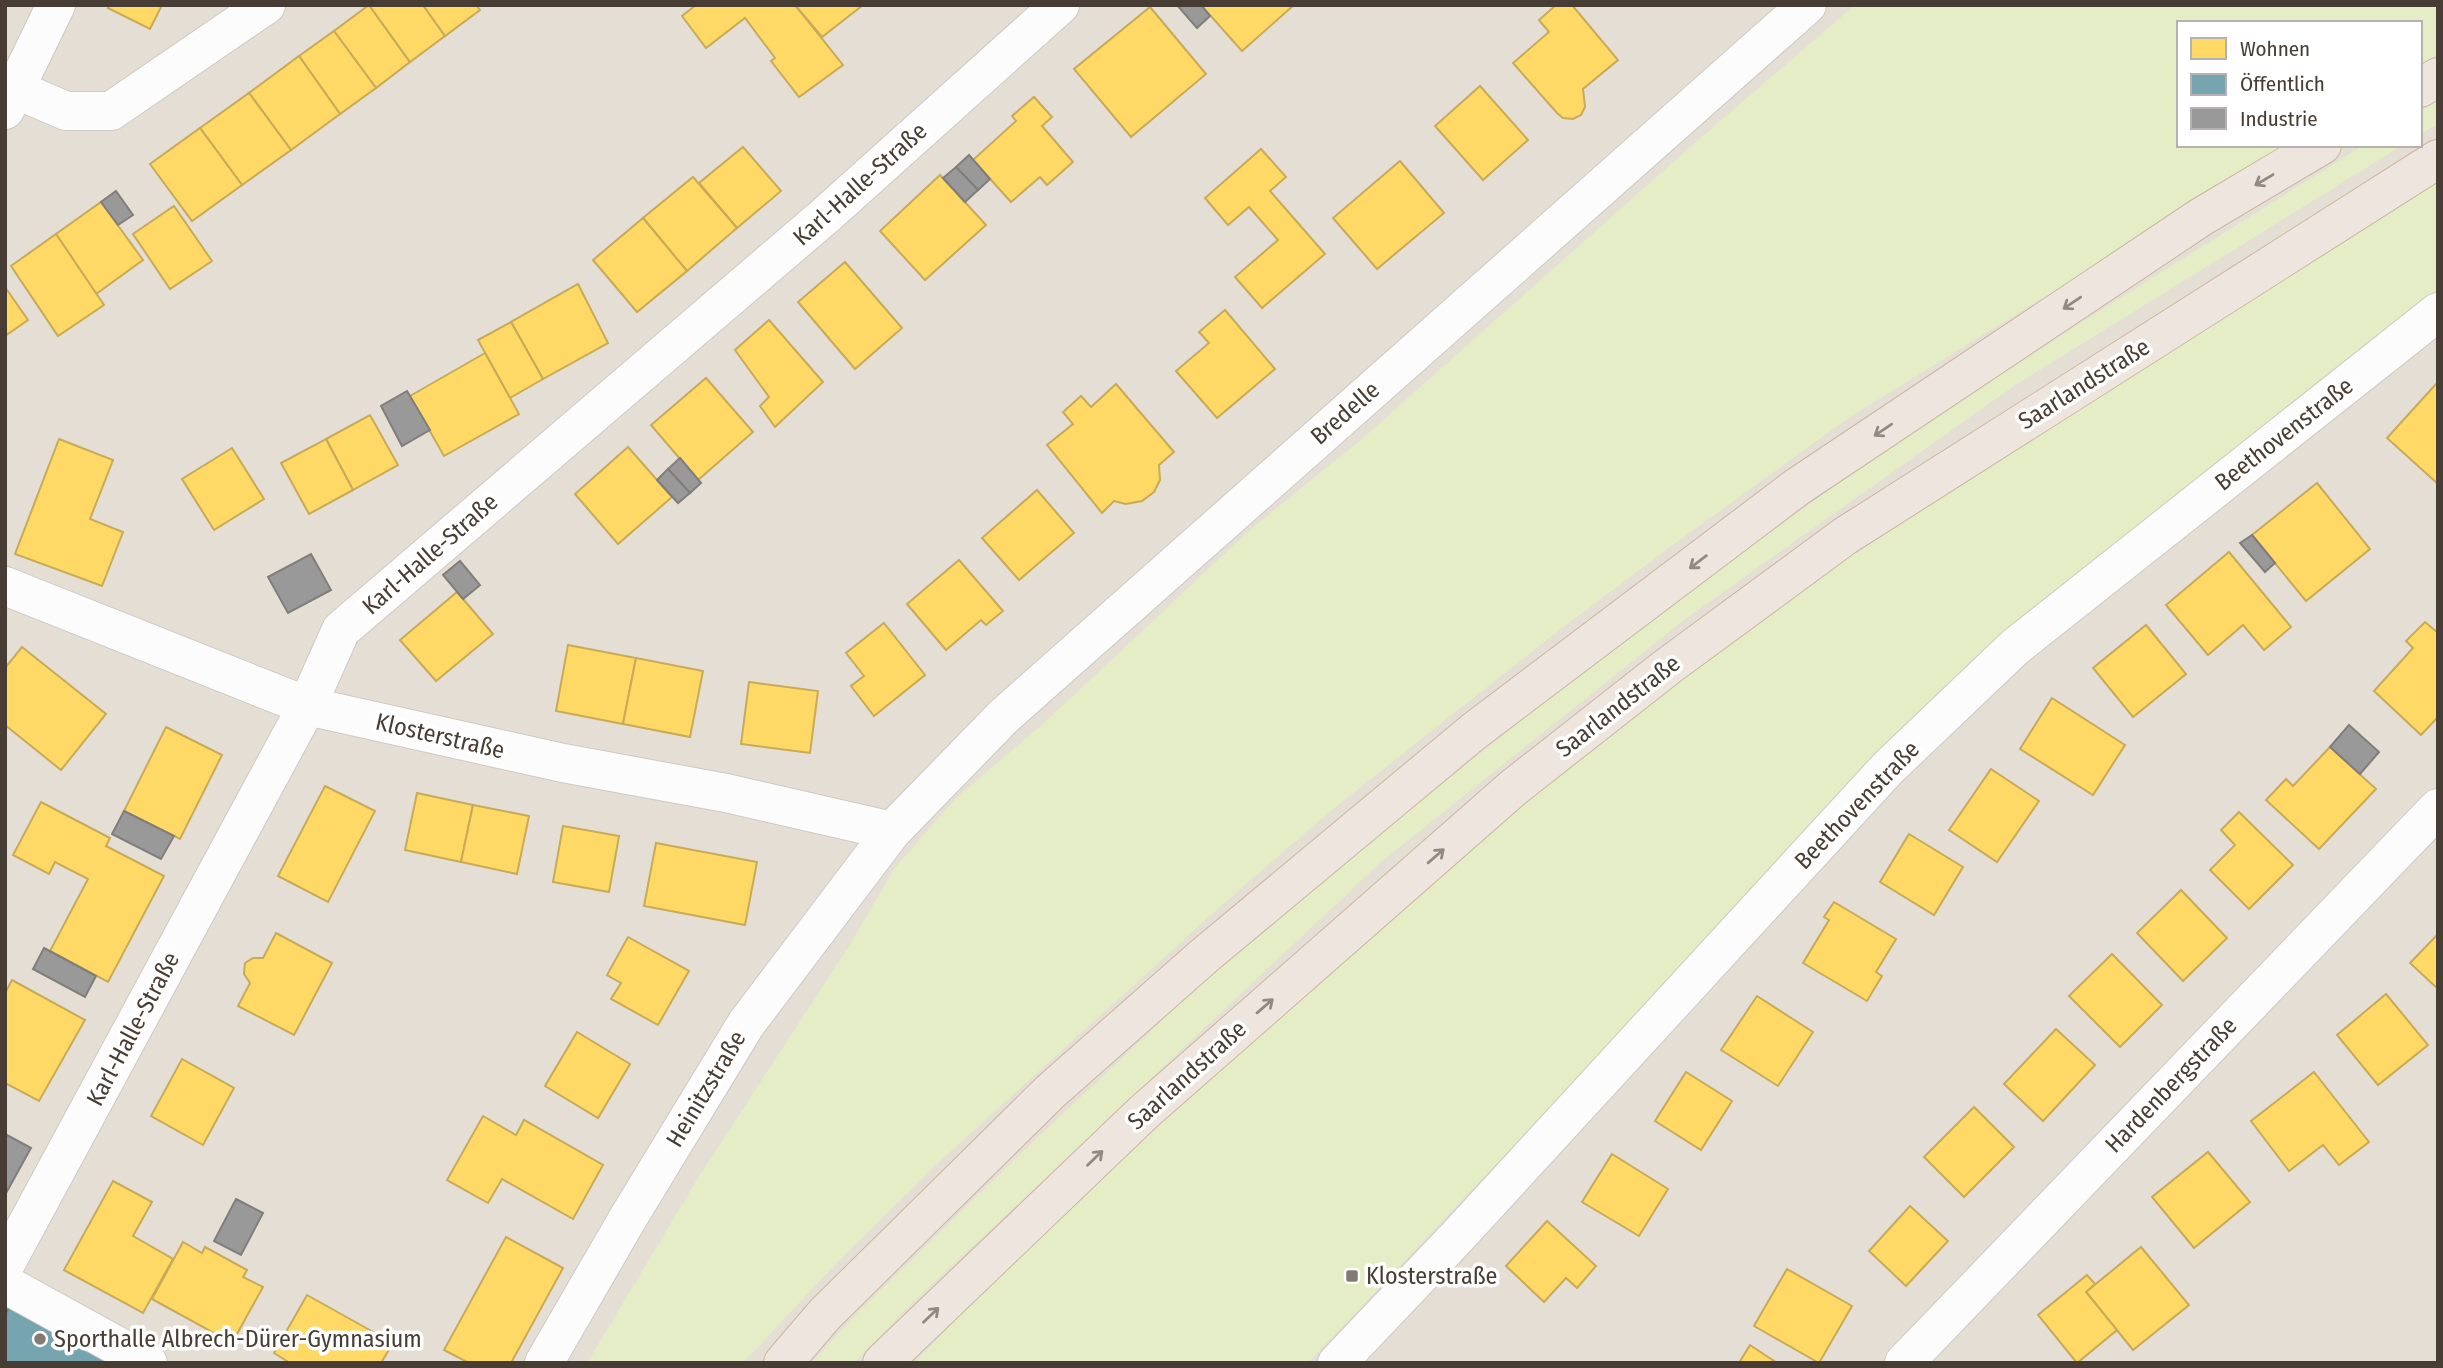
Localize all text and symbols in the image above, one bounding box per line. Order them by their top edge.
legend [2177,21,2422,147]
text: Wohnen [2240,36,2310,62]
text: Öffentlich [2240,71,2325,97]
text: Industrie [2240,106,2318,132]
street label: Karl-Halle-Straße [788,117,932,251]
one-way arrow [2254,173,2274,187]
one-way arrow [2063,296,2082,310]
street label: Saarlandstraße [2013,333,2155,435]
street label: Beethovenstraße [2210,372,2358,496]
street label: Bredelle [1305,376,1385,450]
one-way arrow [1874,422,1893,437]
street label: Karl-Halle-Straße [357,488,503,620]
one-way arrow [1689,554,1708,569]
street label: Saarlandstraße [1551,649,1685,763]
street label: Klosterstraße [373,708,507,764]
street label: Beethovenstraße [1789,735,1925,875]
one-way arrow [1427,848,1445,864]
street label: Karl-Halle-Straße [81,947,185,1111]
one-way arrow [1256,998,1274,1014]
street label: Hardenbergstraße [2099,1011,2243,1159]
street label: Saarlandstraße [1122,1015,1252,1135]
street label: Heinitzstraße [660,1026,752,1152]
one-way arrow [1087,1149,1104,1166]
place label: Klosterstraße [1366,1262,1497,1290]
marker: Klosterstraße [1344,1268,1360,1284]
one-way arrow [922,1306,939,1323]
place label: Sporthalle Albrech-Dürer-Gymnasium [54,1325,422,1353]
marker: Sporthalle Albrech-Dürer-Gymnasium [32,1331,48,1347]

